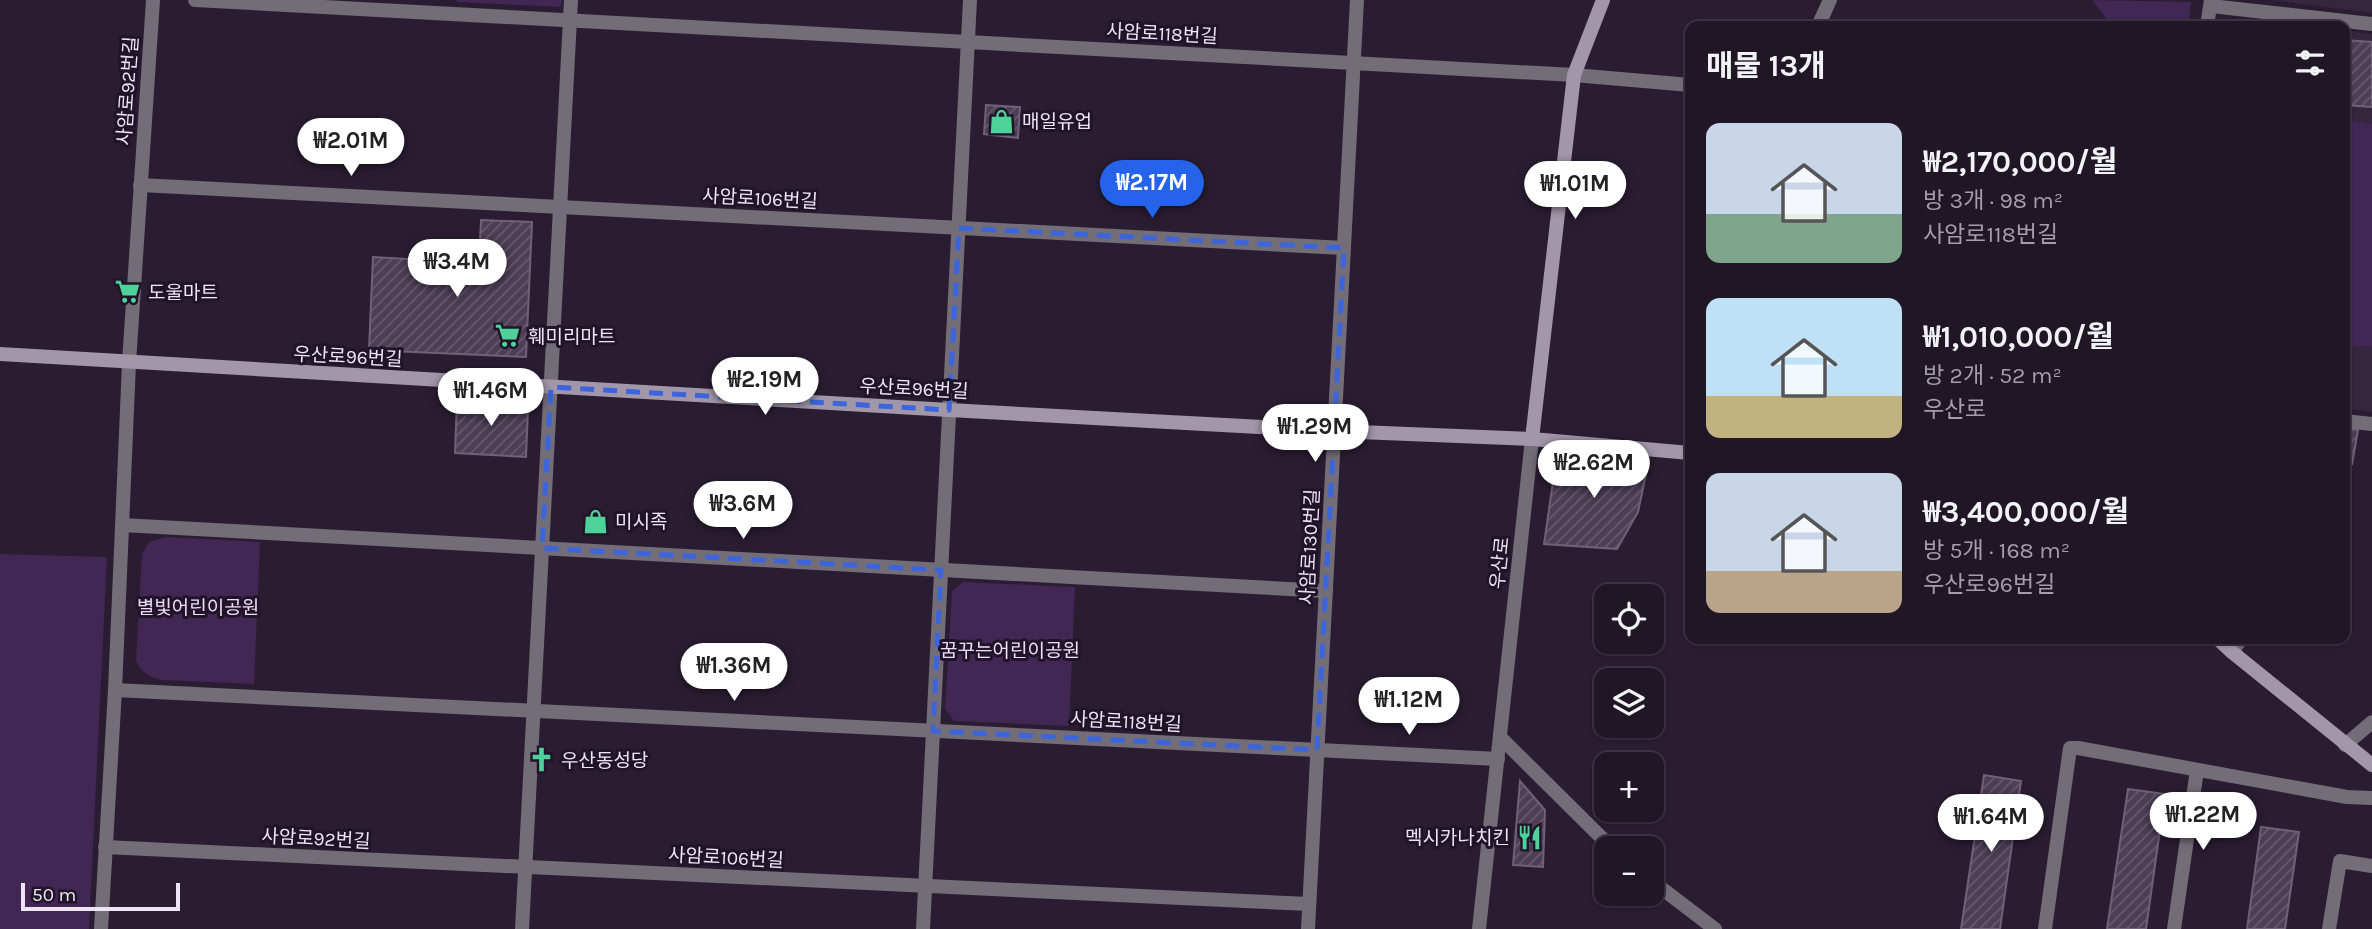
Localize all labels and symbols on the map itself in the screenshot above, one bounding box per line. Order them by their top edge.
street label: 사암로118번길 [1106,20,1218,48]
street label: 사암로92번길 [113,36,143,146]
shop icon: 매일유업 [988,107,1016,135]
place label: 매일유업 [1022,111,1092,133]
pin: ₩2.01M [294,118,408,178]
pin: ₩2.17M [1095,160,1209,220]
pin: ₩1.01M [1518,162,1632,221]
street label: 사암로106번길 [702,185,818,213]
pin: ₩3.4M [408,240,506,299]
supermarket icon: 도울마트 [114,278,142,306]
place label: 도울마트 [148,282,218,304]
supermarket icon: 훼미리마트 [494,322,522,350]
place label: 훼미리마트 [528,326,615,348]
street label: 우산로96번길 [293,343,403,371]
pin: ₩2.19M [708,358,822,417]
pin: ₩1.46M [434,368,548,428]
street label: 우산로96번길 [859,375,969,403]
pin: ₩1.29M [1258,405,1372,464]
pin: ₩2.62M [1537,440,1651,500]
pin: ₩3.6M [694,482,792,541]
street label: 사암로130번길 [1296,488,1324,606]
shop icon: 미시족 [581,507,609,535]
place label: 미시족 [615,511,667,533]
street label: 우산로 [1486,536,1514,590]
park label: 별빛어린이공원 [137,597,259,619]
park label: 꿈꾸는어린이공원 [940,640,1080,662]
pin: ₩1.36M [677,644,791,703]
pin: ₩1.12M [1352,678,1466,737]
street label: 사암로118번길 [1070,708,1182,736]
church icon: 우산동성당 [527,746,555,774]
place label: 우산동성당 [561,750,648,772]
pin: ₩1.22M [2146,792,2260,852]
pin: ₩1.64M [1934,794,2048,854]
restaurant icon: 멕시카나치킨 [1516,823,1544,851]
street label: 사암로92번길 [261,825,371,853]
place label: 멕시카나치킨 [1405,827,1510,849]
street label: 사암로106번길 [668,844,784,872]
scale bar [21,880,180,912]

